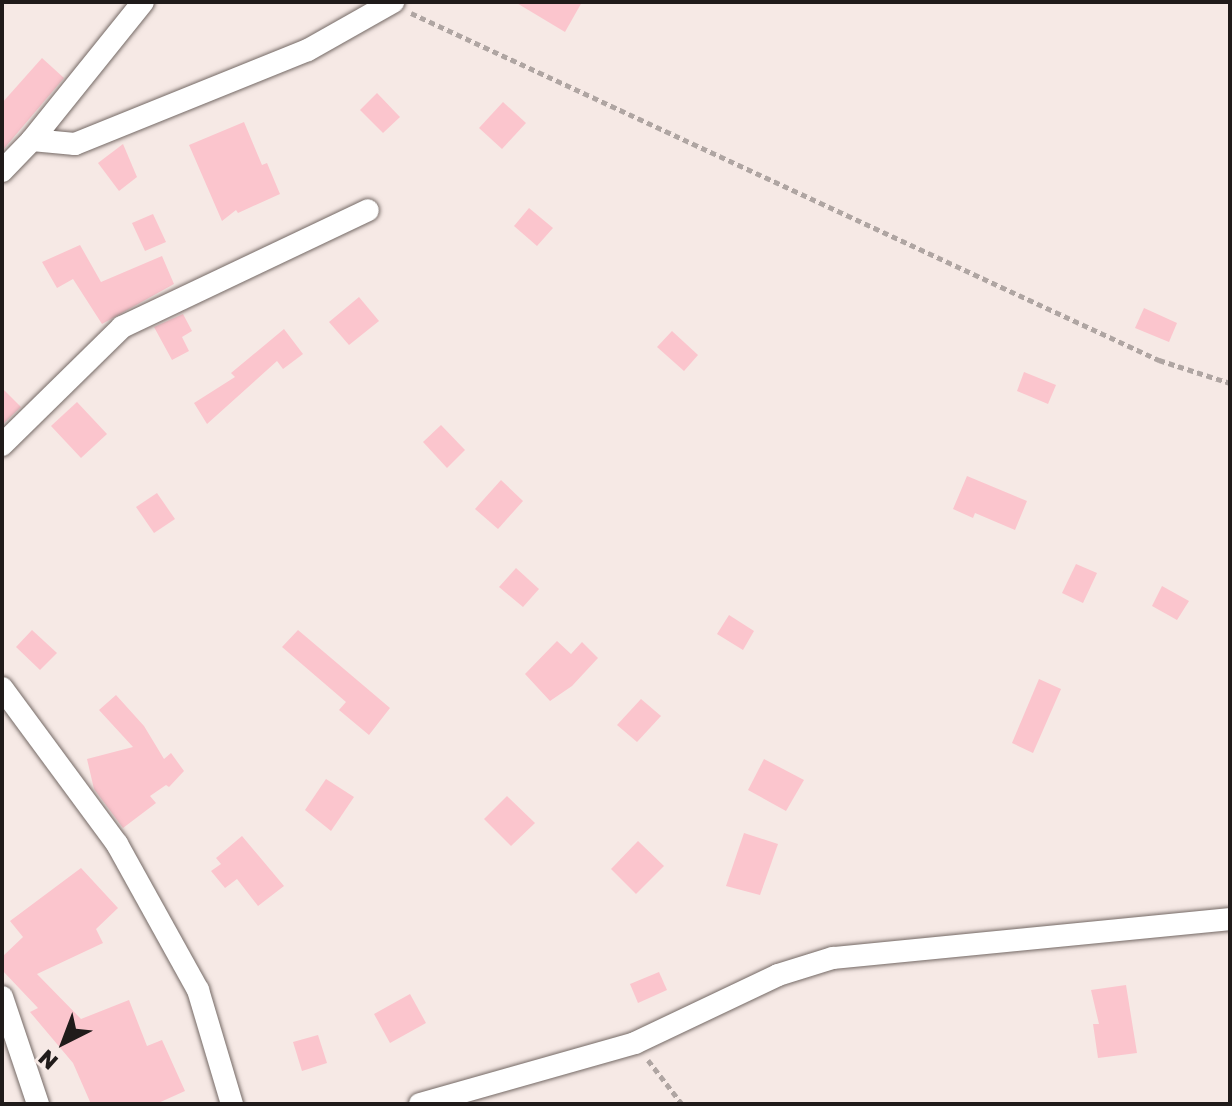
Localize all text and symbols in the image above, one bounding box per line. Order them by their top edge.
north arrow [24,1002,104,1082]
text: N [32,1045,63,1076]

